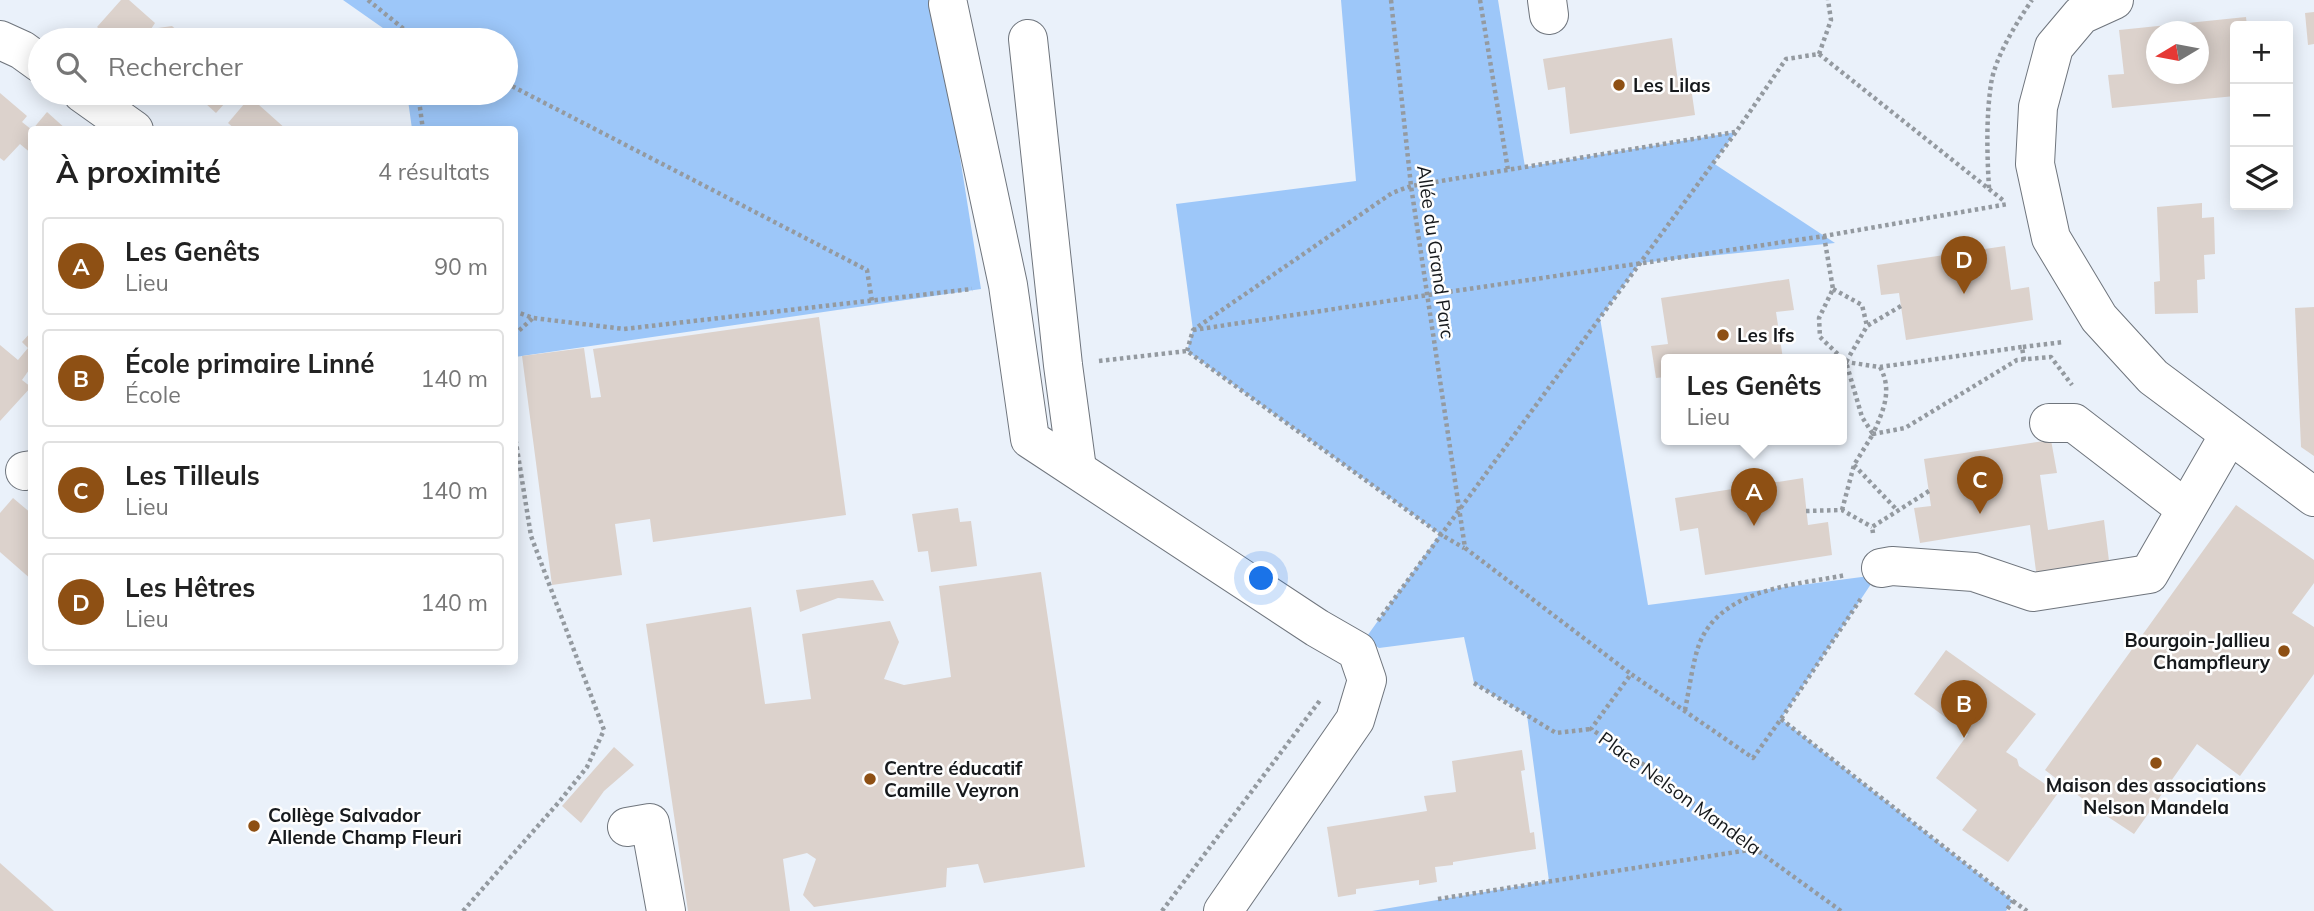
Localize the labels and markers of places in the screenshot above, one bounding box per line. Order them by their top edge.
place label: Les Lilas [1633,73,1711,97]
marker: Les Lilas [1611,77,1627,93]
pin: D [1941,236,1987,294]
place label: Les Ifs [1737,323,1795,347]
marker: Les Ifs [1715,327,1731,343]
pin: C [1957,456,2003,514]
pin: A [1731,468,1777,526]
place label: Bourgoin-Jallieu Champfleury [2124,628,2271,674]
marker: Bourgoin-Jallieu Champfleury [2276,643,2292,659]
pin: B [1941,680,1987,738]
marker: Maison des associations Nelson Mandela [2148,755,2164,771]
place label: Centre éducatif Camille Veyron [884,756,1023,802]
marker: Centre éducatif Camille Veyron [862,771,878,787]
place label: Maison des associations Nelson Mandela [2046,773,2266,819]
place label: Collège Salvador Allende Champ Fleuri [268,803,462,849]
marker: Collège Salvador Allende Champ Fleuri [246,818,262,834]

